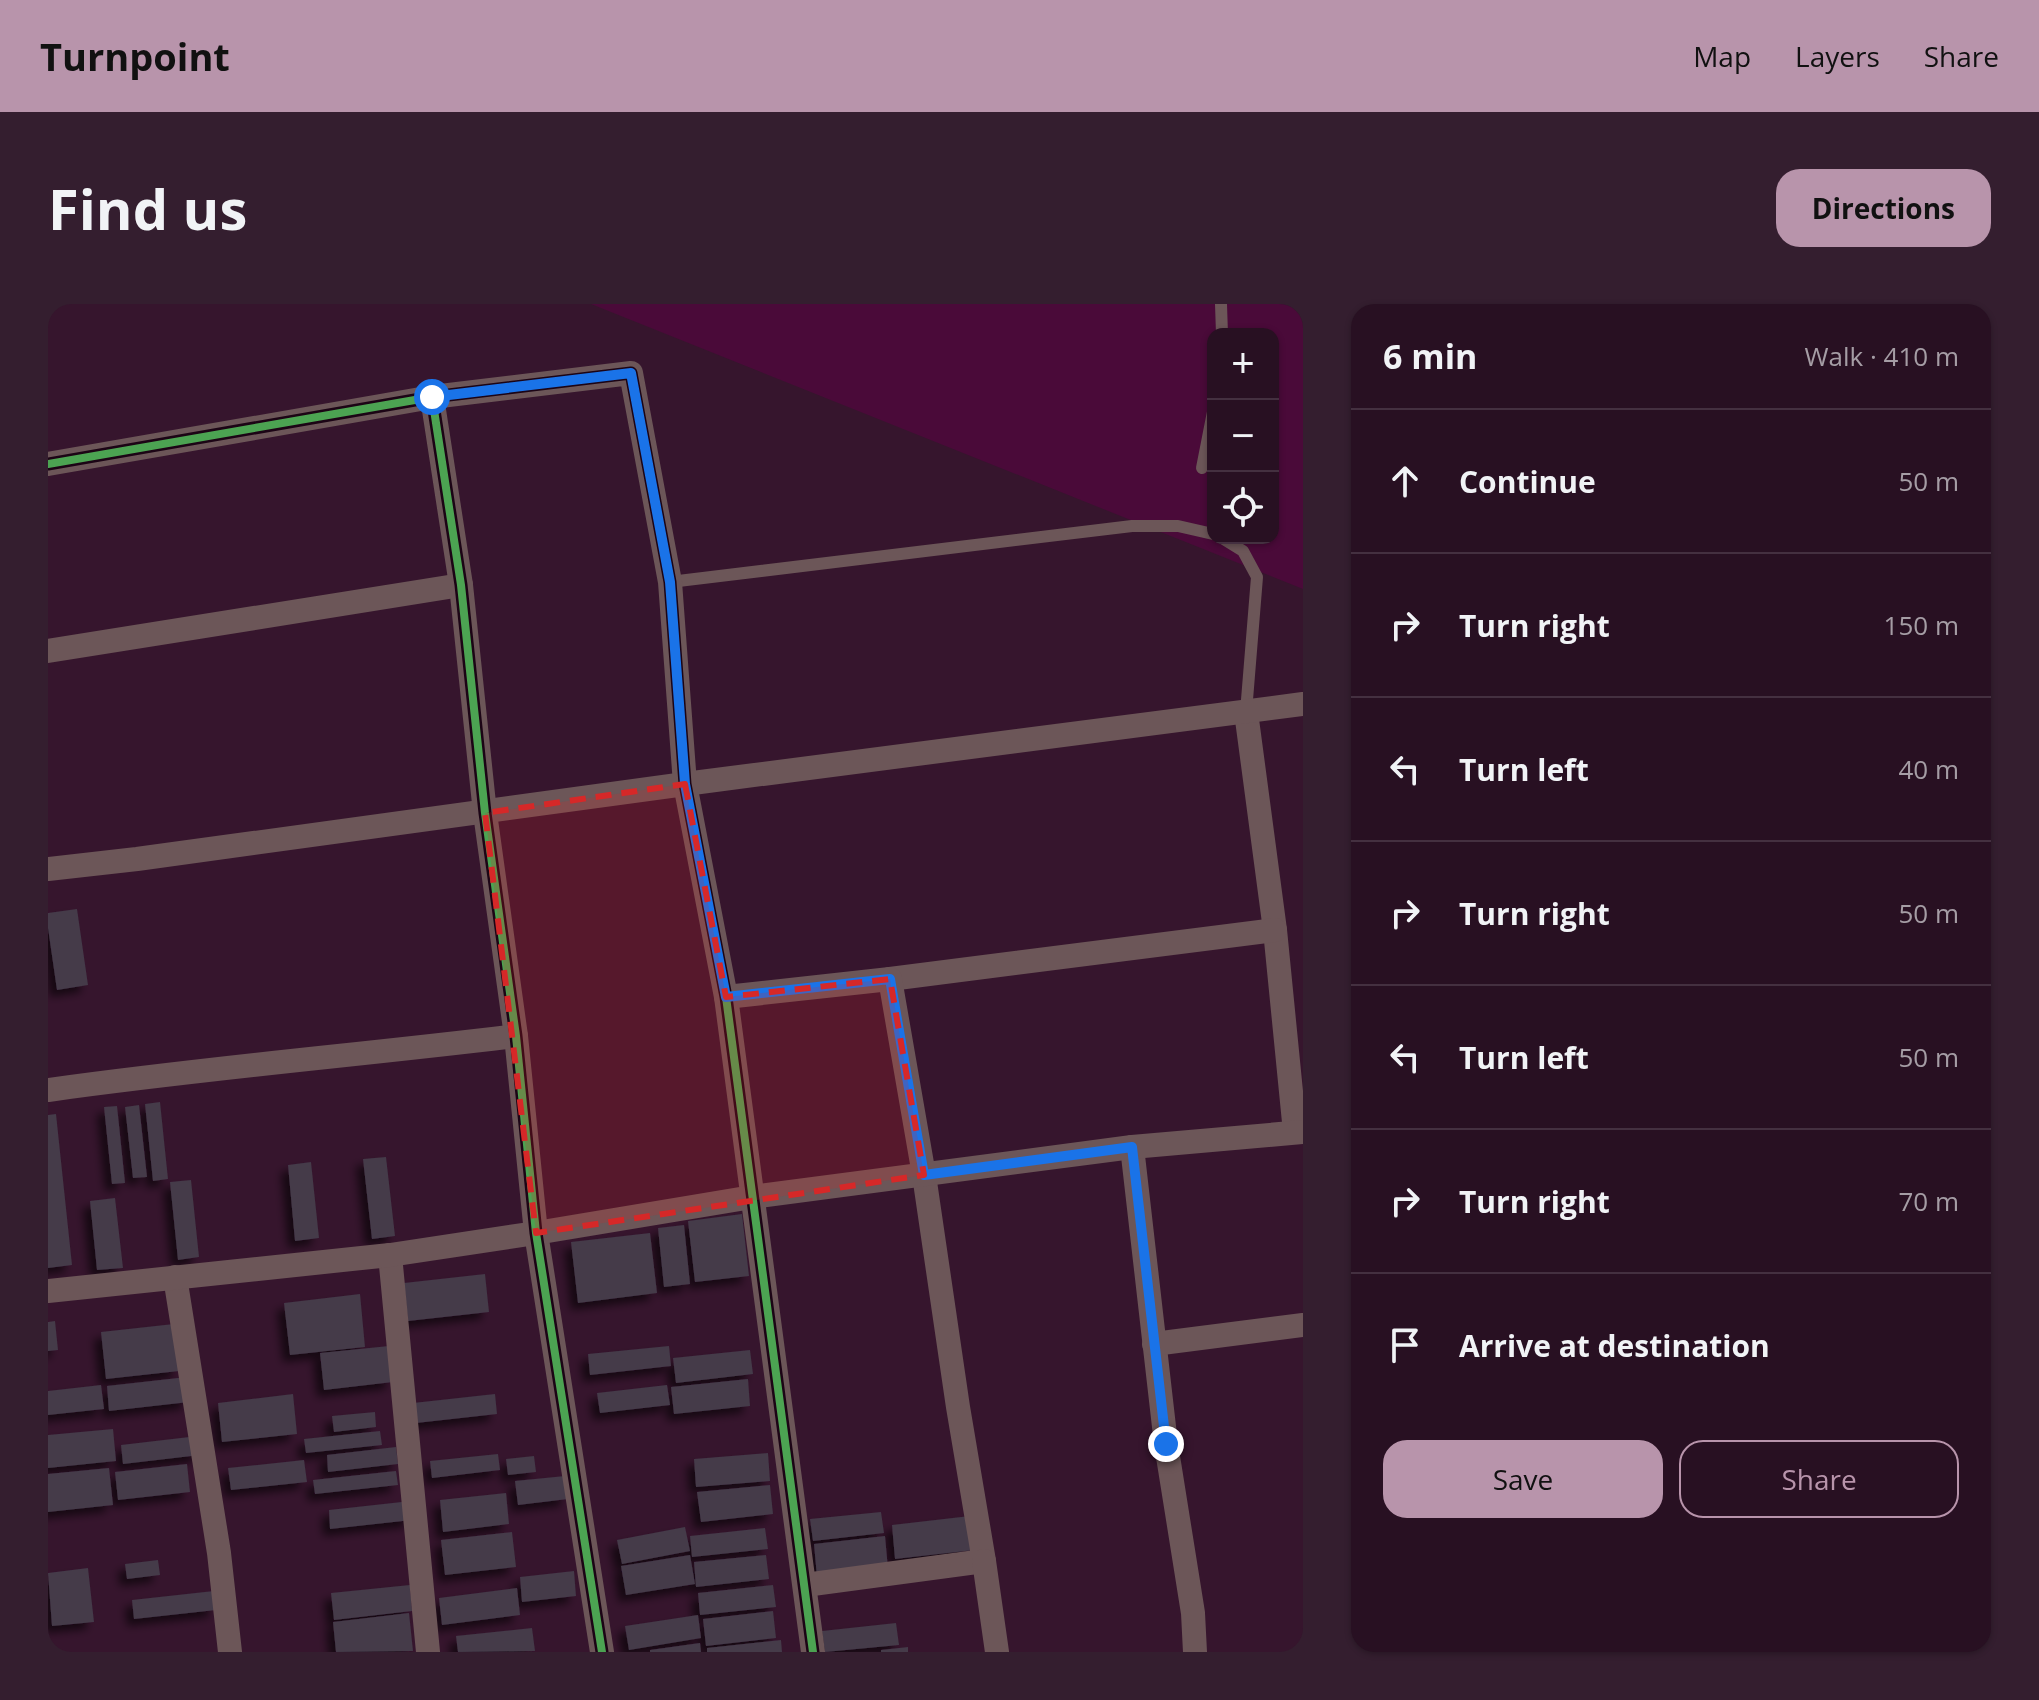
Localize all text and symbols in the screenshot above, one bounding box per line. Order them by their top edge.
text: Turnpoint [40,30,230,82]
text: Map [1693,37,1751,75]
text: Layers [1795,37,1880,75]
text: Share [1924,37,1999,75]
button: Directions [1776,169,1991,247]
text: Find us [48,170,247,246]
map controls [1207,328,1279,544]
button: + [1207,328,1279,400]
text: 6 min [1383,333,1477,379]
text: Walk · 410 m [1805,338,1959,374]
route start [414,379,450,415]
button: − [1207,400,1279,472]
icon: ahead [1383,459,1427,503]
text: Continue [1459,461,1596,502]
text: 50 m [1898,463,1959,499]
button: locate [1207,472,1279,544]
icon: right [1383,603,1427,647]
text: Turn right [1459,605,1610,646]
text: 150 m [1884,607,1959,643]
icon: left [1383,747,1427,791]
text: Turn left [1459,749,1589,790]
text: 40 m [1898,751,1959,787]
icon: right [1383,891,1427,935]
text: Turn right [1459,893,1610,934]
text: 50 m [1898,895,1959,931]
icon: left [1383,1035,1427,1079]
text: Turn left [1459,1037,1589,1078]
text: 50 m [1898,1039,1959,1075]
icon: right [1383,1179,1427,1223]
text: Turn right [1459,1181,1610,1222]
text: 70 m [1898,1183,1959,1219]
icon: arrive [1383,1323,1427,1367]
text: Arrive at destination [1459,1325,1770,1366]
route end [1148,1426,1184,1462]
button: Save [1383,1440,1663,1518]
button: Share [1679,1440,1959,1518]

